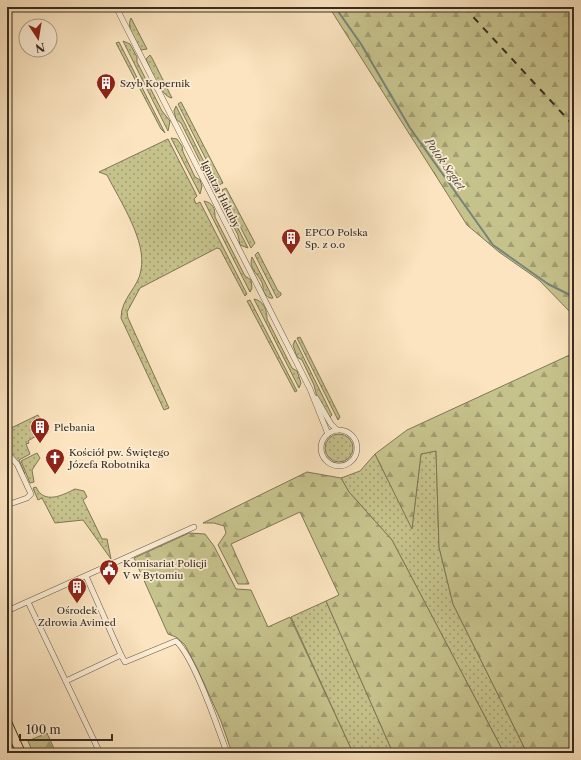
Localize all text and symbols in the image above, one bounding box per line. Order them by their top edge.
north arrow [18,18,58,58]
text: N [34,40,46,56]
building icon: Szyb Kopernik [95,72,117,100]
place label: Szyb Kopernik [120,77,191,90]
water label: Potok Segiet [421,135,469,193]
street label: Ignatza Hakuby [198,158,243,231]
place label: EPCO Polska Sp. z o.o [305,226,369,251]
building icon: EPCO Polska Sp. z o.o [280,227,302,255]
building icon: Plebania [29,416,51,444]
place label: Plebania [54,421,96,434]
place label: Kościół pw. Świętego Józefa Robotnika [67,446,169,471]
church icon: Kościół pw. Świętego Józefa Robotnika [44,447,66,475]
place label: Komisariat Policji V w Bytomiu [122,557,207,582]
public building icon: Komisariat Policji V w Bytomiu [98,558,120,586]
building icon: Ośrodek Zdrowia Avimed [66,576,88,604]
place label: Ośrodek Zdrowia Avimed [38,604,116,629]
scale bar [20,716,112,742]
text: 100 m [26,722,61,737]

